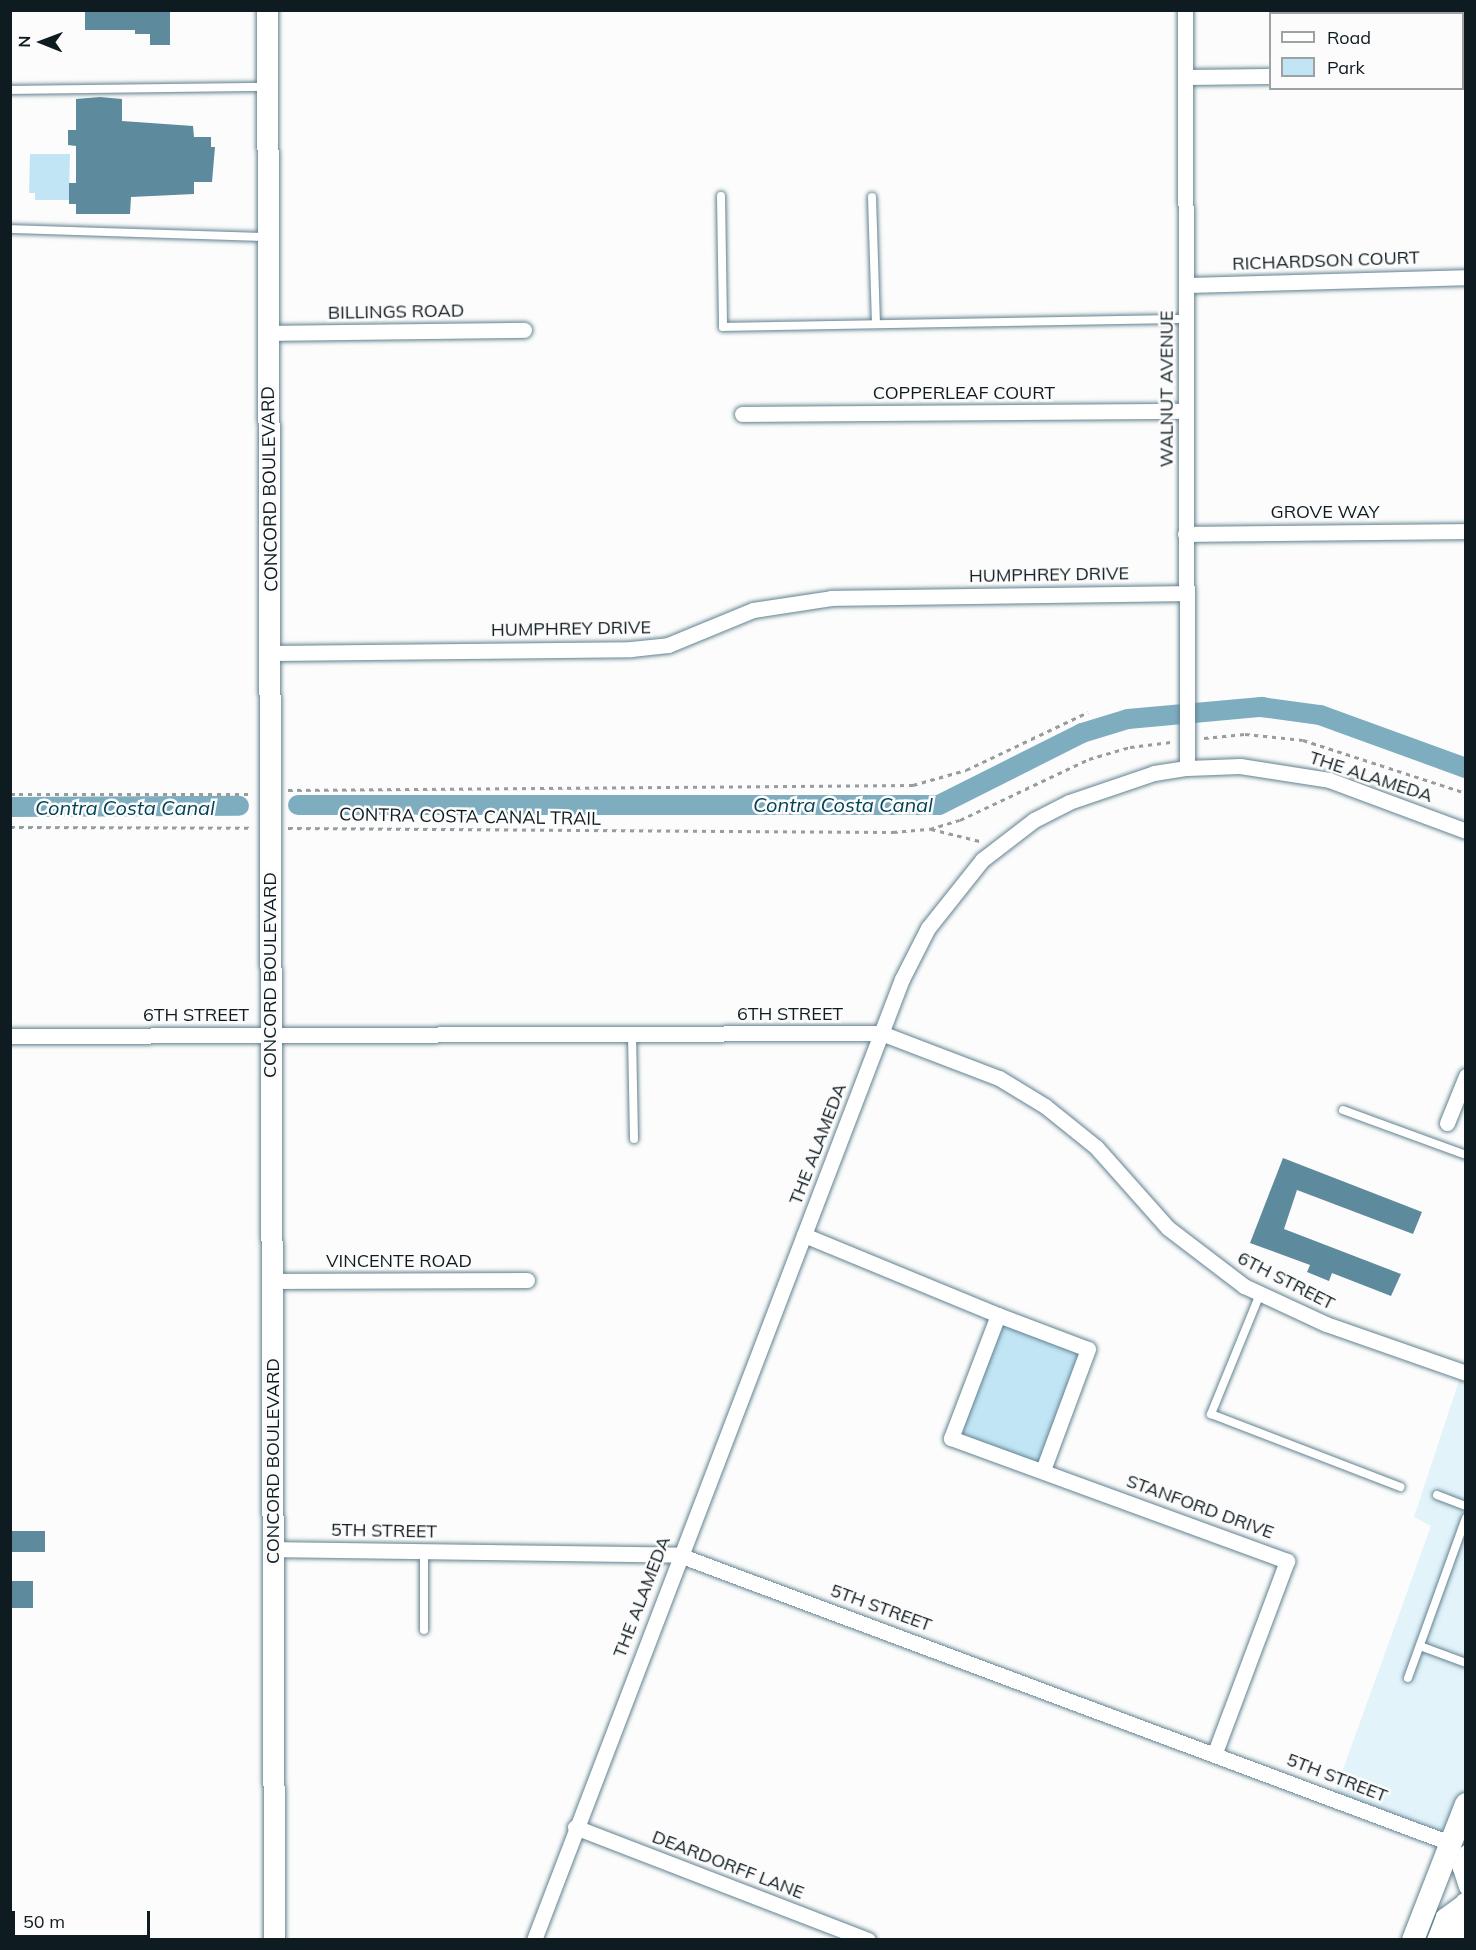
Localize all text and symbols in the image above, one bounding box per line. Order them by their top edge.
north arrow [12,12,72,72]
legend [1269,12,1464,90]
text: Road [1327,26,1371,49]
text: N [14,35,34,48]
text: Park [1327,56,1365,79]
street label: RICHARDSON COURT [1232,247,1420,275]
street label: BILLINGS ROAD [328,300,464,324]
street label: WALNUT AVENUE [1156,311,1178,467]
street label: COPPERLEAF COURT [873,382,1055,404]
street label: CONCORD BOULEVARD [257,386,283,592]
street label: GROVE WAY [1271,501,1379,523]
street label: HUMPHREY DRIVE [969,563,1129,587]
street label: HUMPHREY DRIVE [491,617,651,641]
street label: THE ALAMEDA [1307,747,1435,807]
water label: Contra Costa Canal [753,792,933,816]
water label: Contra Costa Canal [35,795,215,819]
street label: CONTRA COSTA CANAL TRAIL [339,804,601,830]
street label: CONCORD BOULEVARD [259,872,281,1078]
street label: 6TH STREET [737,1003,843,1025]
street label: 6TH STREET [143,1004,249,1026]
street label: THE ALAMEDA [785,1080,851,1208]
street label: 6TH STREET [1234,1247,1338,1315]
street label: VINCENTE ROAD [326,1250,472,1272]
street label: CONCORD BOULEVARD [262,1358,284,1564]
street label: STANFORD DRIVE [1123,1470,1277,1544]
street label: 5TH STREET [331,1519,437,1543]
street label: THE ALAMEDA [609,1533,675,1661]
street label: 5TH STREET [827,1580,935,1636]
street label: 5TH STREET [1284,1749,1390,1807]
street label: DEARDORFF LANE [649,1826,807,1904]
scale bar [15,1899,153,1937]
text: 50 m [23,1910,65,1933]

